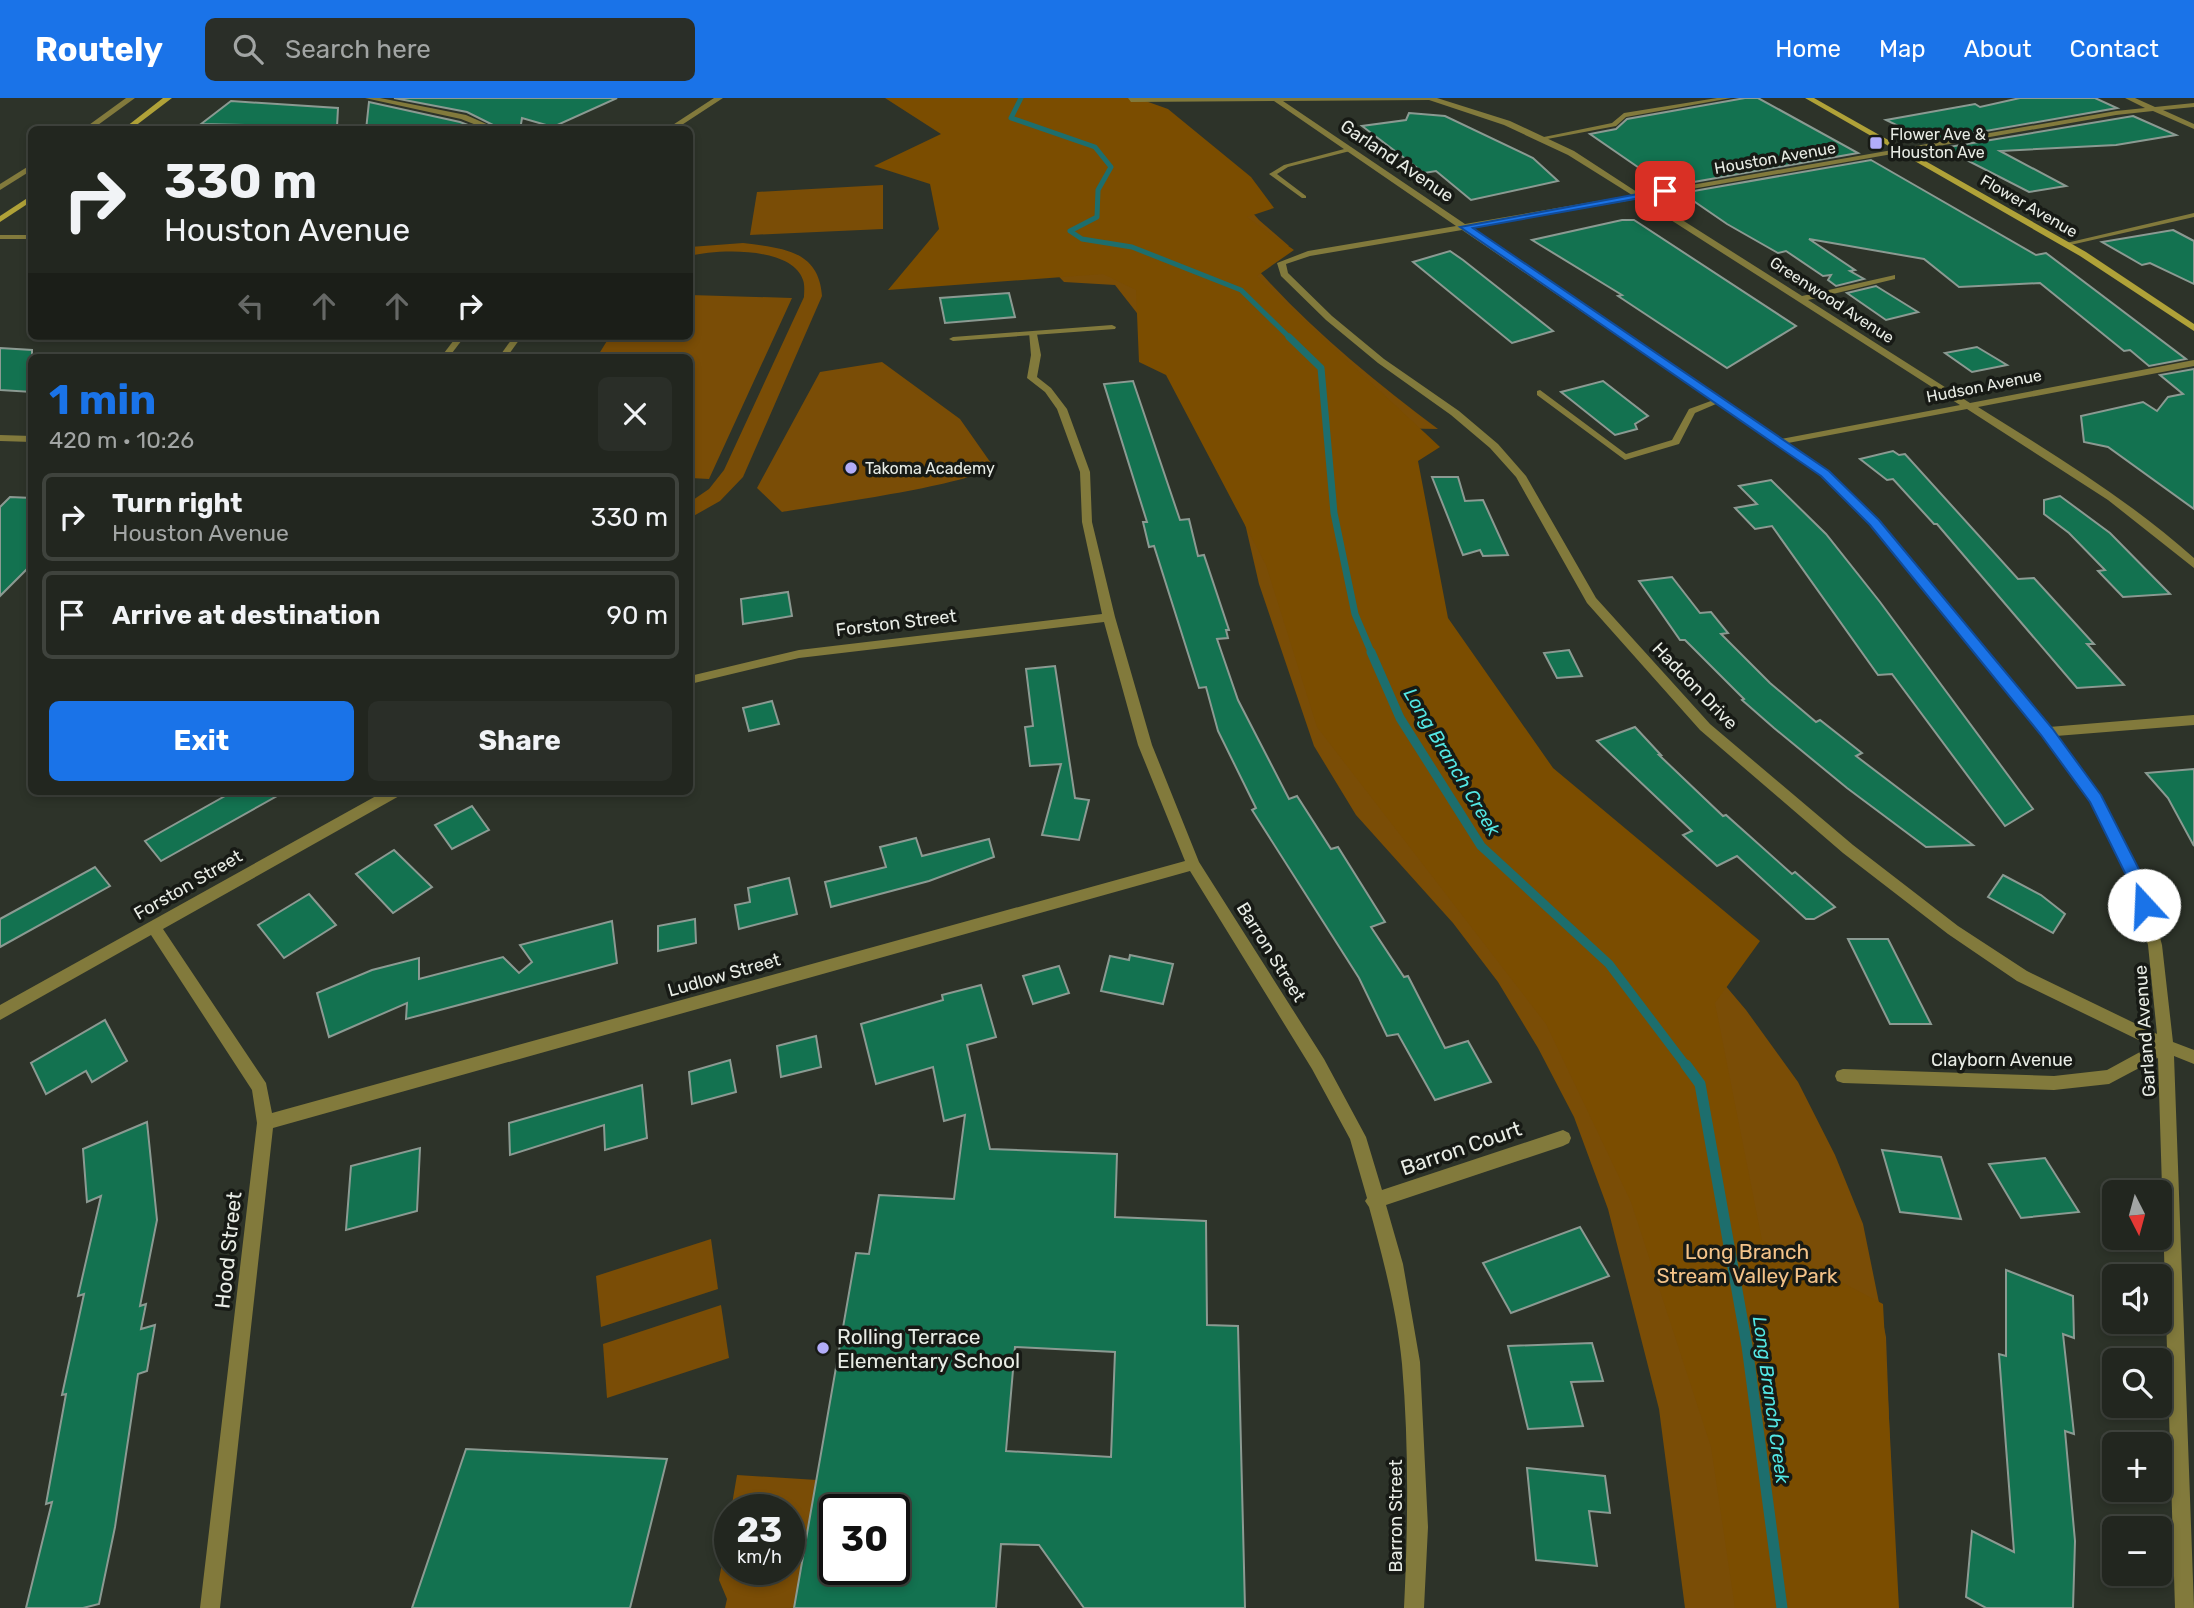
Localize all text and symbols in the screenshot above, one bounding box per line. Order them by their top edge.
search box [205,18,695,81]
text: Routely [35,30,163,69]
icon: search [229,30,267,68]
text: Search here [285,34,431,65]
text: Home [1775,35,1841,63]
text: Map [1879,35,1926,63]
text: About [1964,35,2032,63]
text: Contact [2070,35,2159,63]
street label: Garland Avenue [1336,115,1458,207]
place label: Flower Ave & Houston Ave [1890,125,1986,162]
marker: Flower Ave & Houston Ave [1868,135,1884,151]
street label: Houston Avenue [1713,138,1837,178]
text: 330 m [164,152,317,210]
icon: right [49,154,140,245]
pin [1635,161,1695,221]
street label: Flower Avenue [1977,171,2081,242]
icon: arrive [1646,172,1684,210]
text: Houston Avenue [164,211,410,249]
street label: Greenwood Avenue [1766,253,1898,347]
icon: left [232,287,270,325]
icon: ahead [305,287,343,325]
icon: ahead [378,287,416,325]
icon: right [451,287,489,325]
street label: Hudson Avenue [1925,365,2043,407]
text: 1 min [49,375,156,425]
button: close [598,377,672,451]
text: 420 m · 10:26 [49,426,194,454]
place label: Takoma Academy [865,459,995,478]
marker: Takoma Academy [843,460,859,476]
text: Turn right [112,488,242,519]
icon: right [53,498,91,536]
text: 330 m [591,502,668,533]
text: Houston Avenue [112,519,289,547]
icon: arrive [53,596,91,634]
text: Arrive at destination [112,600,380,631]
text: 90 m [607,600,668,631]
street label: Forston Street [834,605,958,641]
street label: Haddon Drive [1648,638,1742,734]
water label: Long Branch Creek [1399,684,1505,840]
button: Exit [49,701,354,781]
button: Share [368,701,672,781]
street label: Forston Street [130,845,246,925]
position arrow [2107,868,2181,942]
street label: Barron Street [1232,898,1310,1006]
street label: Ludlow Street [665,948,783,1002]
street label: Garland Avenue [2129,964,2161,1098]
street label: Clayborn Avenue [1931,1049,2073,1071]
street label: Barron Court [1397,1116,1525,1180]
north arrow [2102,1180,2172,1250]
map controls [2102,1180,2172,1586]
street label: Hood Street [209,1190,247,1310]
park label: Long Branch Stream Valley Park [1656,1239,1838,1288]
button: sound [2102,1264,2172,1334]
water label: Long Branch Creek [1748,1315,1794,1485]
place label: Rolling Terrace Elementary School [837,1324,1020,1373]
marker: Rolling Terrace Elementary School [815,1340,831,1356]
button: search [2102,1348,2172,1418]
button: + [2102,1432,2172,1502]
street label: Barron Street [1385,1459,1407,1573]
speed limit sign: 30 [819,1494,910,1585]
text: 23 [737,1509,782,1551]
button: − [2102,1516,2172,1586]
text: km/h [737,1546,782,1568]

